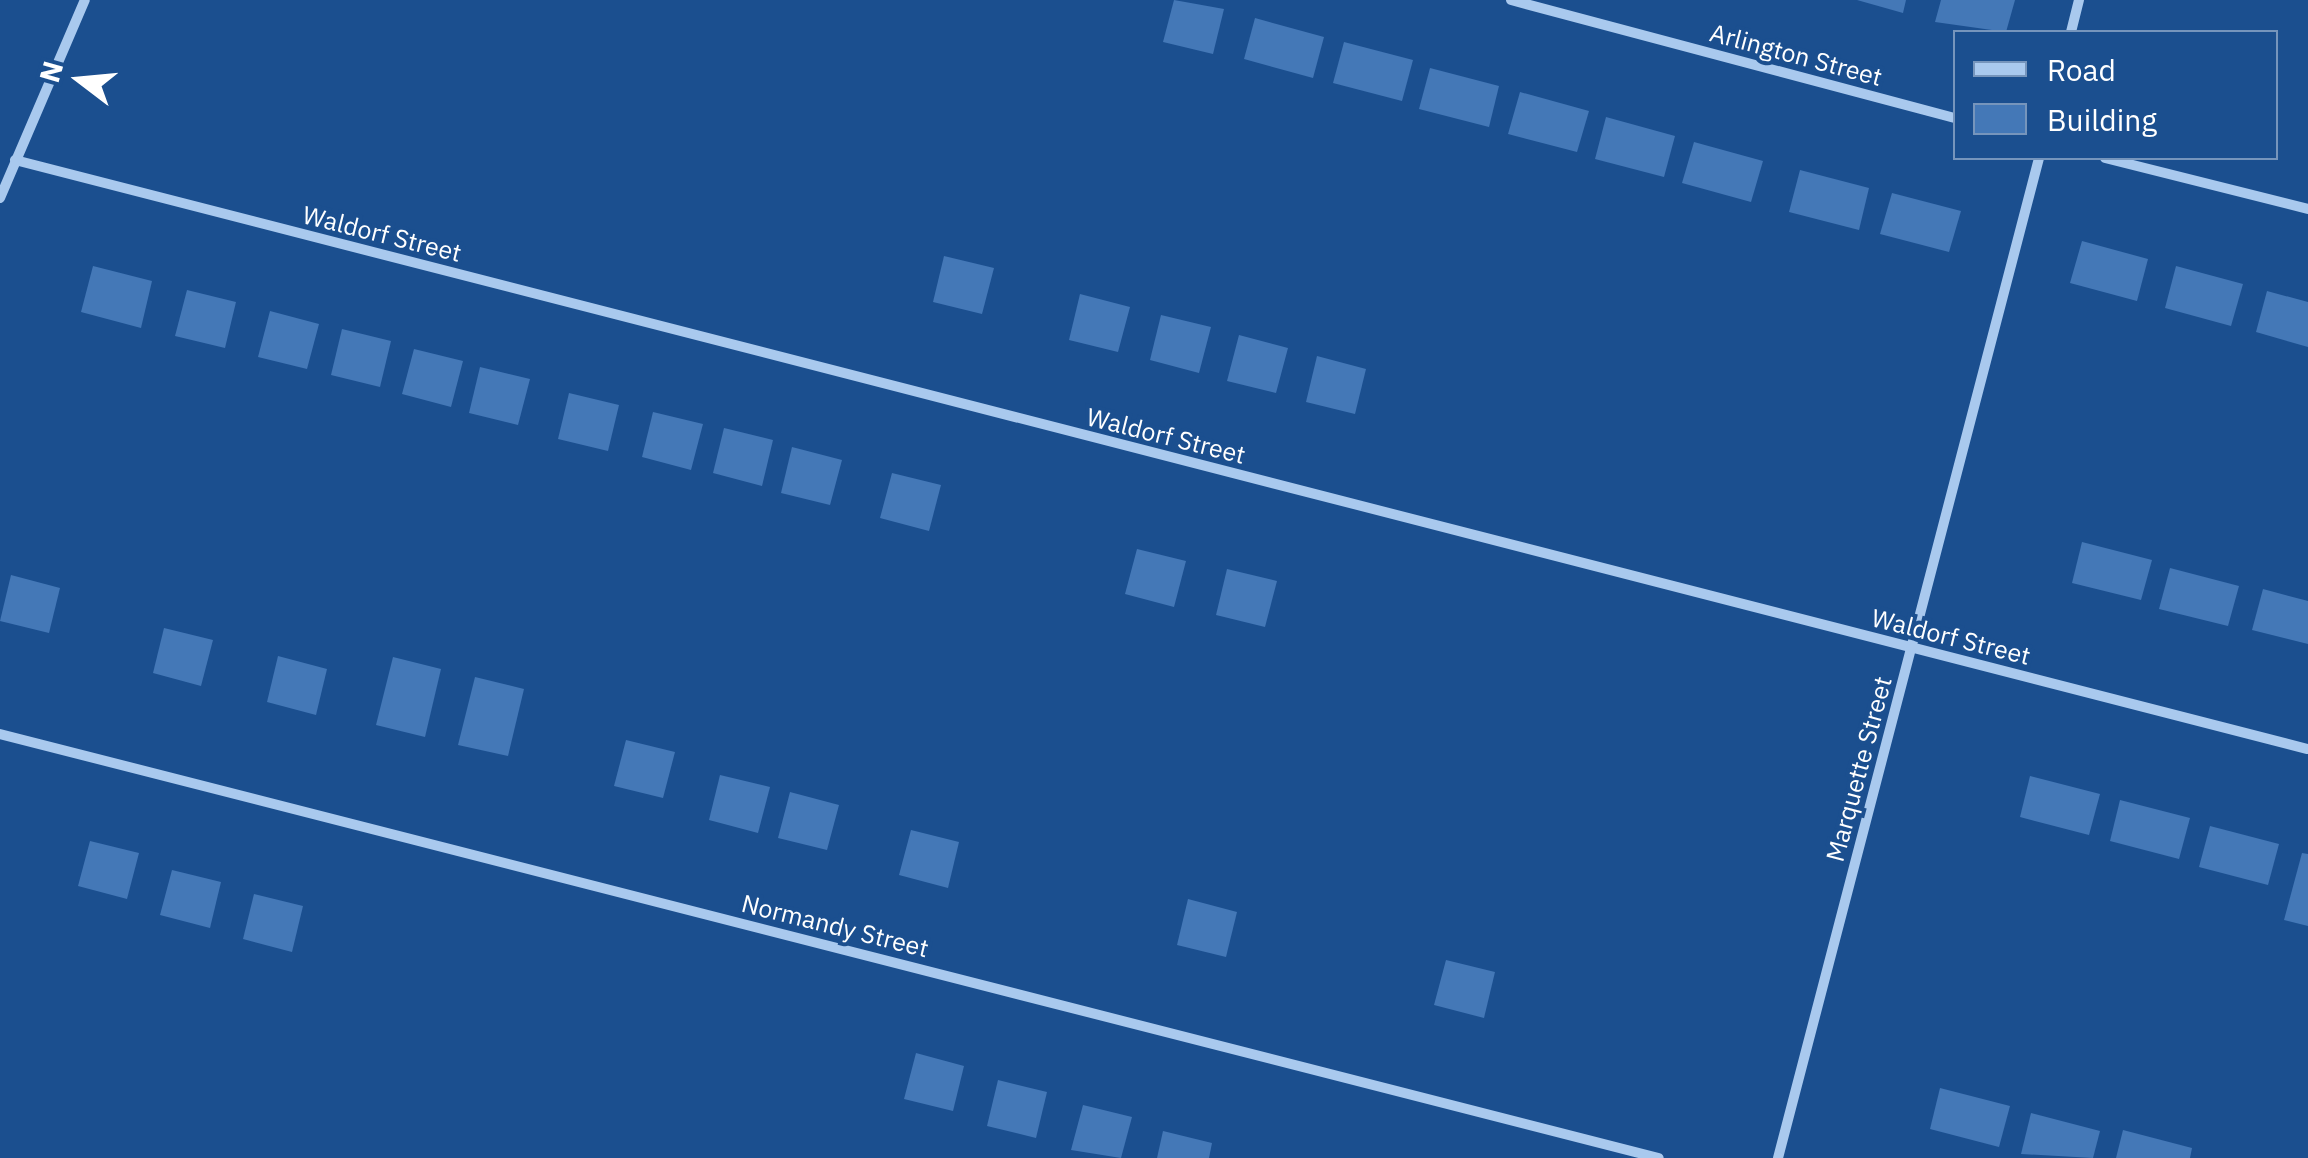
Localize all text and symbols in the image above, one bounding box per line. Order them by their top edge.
street label: Arlington Street [1707,18,1885,92]
north arrow [30,30,130,130]
legend [1953,30,2278,160]
text: Road [2047,50,2116,89]
text: N [30,57,71,86]
text: Building [2047,100,2157,139]
street label: Waldorf Street [300,200,464,268]
street label: Waldorf Street [1084,402,1248,470]
street label: Waldorf Street [1869,603,2033,671]
street label: Marquette Street [1820,673,1898,865]
street label: Normandy Street [738,888,932,964]

